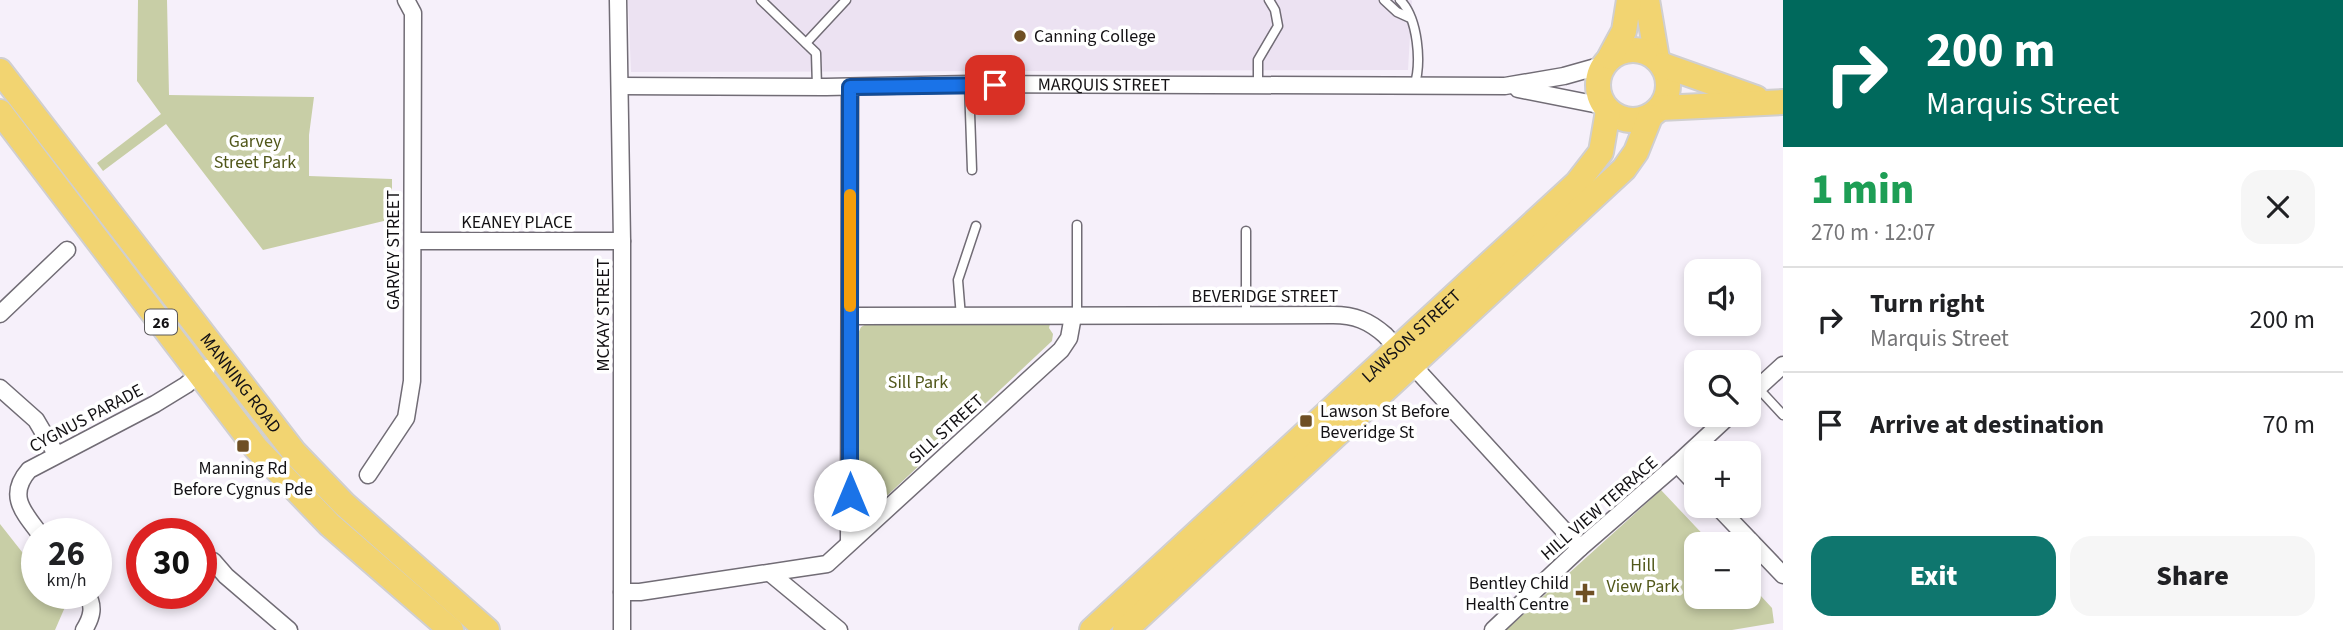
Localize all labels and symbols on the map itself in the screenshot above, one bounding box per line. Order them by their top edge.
place label: Canning College [1034,24,1156,49]
marker: Canning College [1012,28,1028,44]
pin [965,55,1025,115]
street label: MARQUIS STREET [1038,72,1171,98]
park label: Garvey Street Park [214,129,296,175]
street label: GARVEY STREET [381,190,406,310]
street label: KEANEY PLACE [461,210,573,235]
street label: MCKAY STREET [591,258,616,372]
street label: BEVERIDGE STREET [1192,284,1339,309]
street label: LAWSON STREET [1356,284,1467,389]
road number: 26 [145,310,177,334]
street label: MANNING ROAD [194,328,287,438]
park label: Sill Park [888,370,948,395]
street label: CYGNUS PARADE [25,378,148,459]
street label: SILL STREET [903,389,990,470]
place label: Lawson St Before Beveridge St [1320,399,1450,445]
marker: Lawson St Before Beveridge St [1298,413,1314,429]
marker: Manning Rd Before Cygnus Pde [235,438,251,454]
street label: HILL VIEW TERRACE [1535,450,1663,566]
place label: Manning Rd Before Cygnus Pde [173,456,313,502]
position arrow [813,458,887,532]
speed limit sign: 30 [126,518,217,609]
park label: Hill View Park [1607,553,1680,599]
place label: Bentley Child Health Centre [1465,571,1569,617]
marker: Bentley Child Health Centre [1575,583,1595,603]

